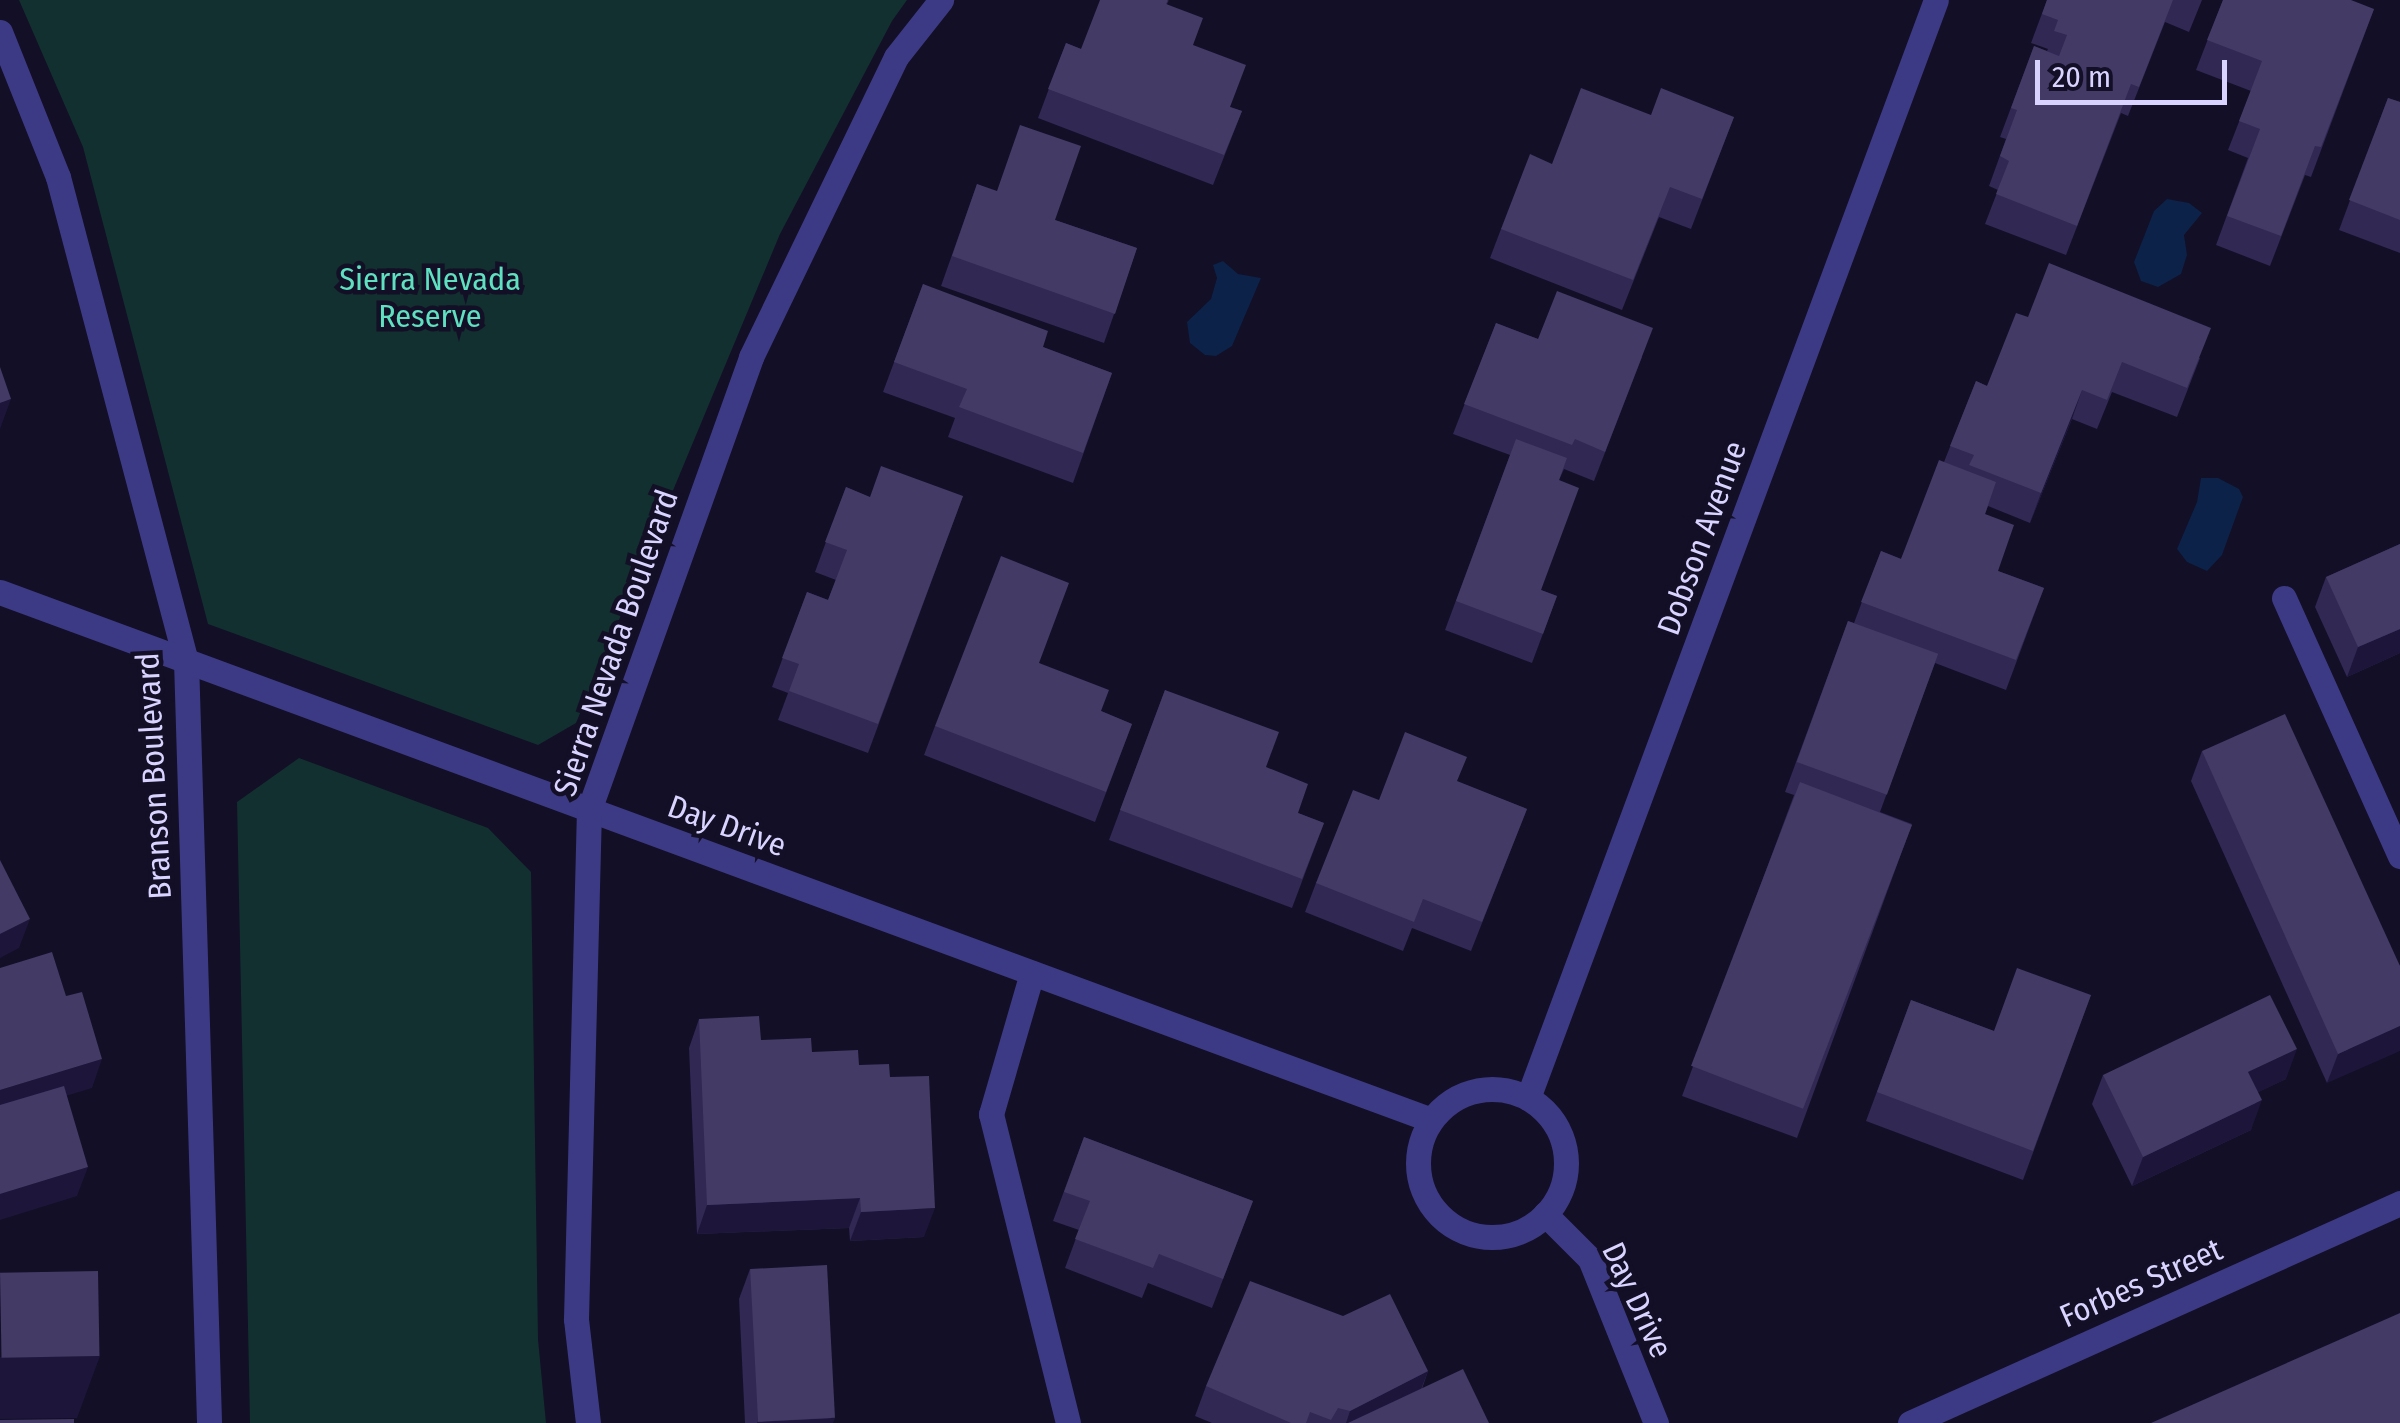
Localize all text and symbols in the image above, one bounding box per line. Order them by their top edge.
scale bar [2040,40,2232,102]
text: 20 m [2052,59,2111,95]
park label: Sierra Nevada Reserve [339,261,521,336]
street label: Dobson Avenue [1649,436,1755,640]
street label: Sierra Nevada Boulevard [546,485,686,801]
street label: Branson Boulevard [128,652,180,900]
street label: Day Drive [663,787,791,865]
street label: Forbes Street [2054,1230,2228,1336]
street label: Day Drive [1594,1236,1680,1364]

